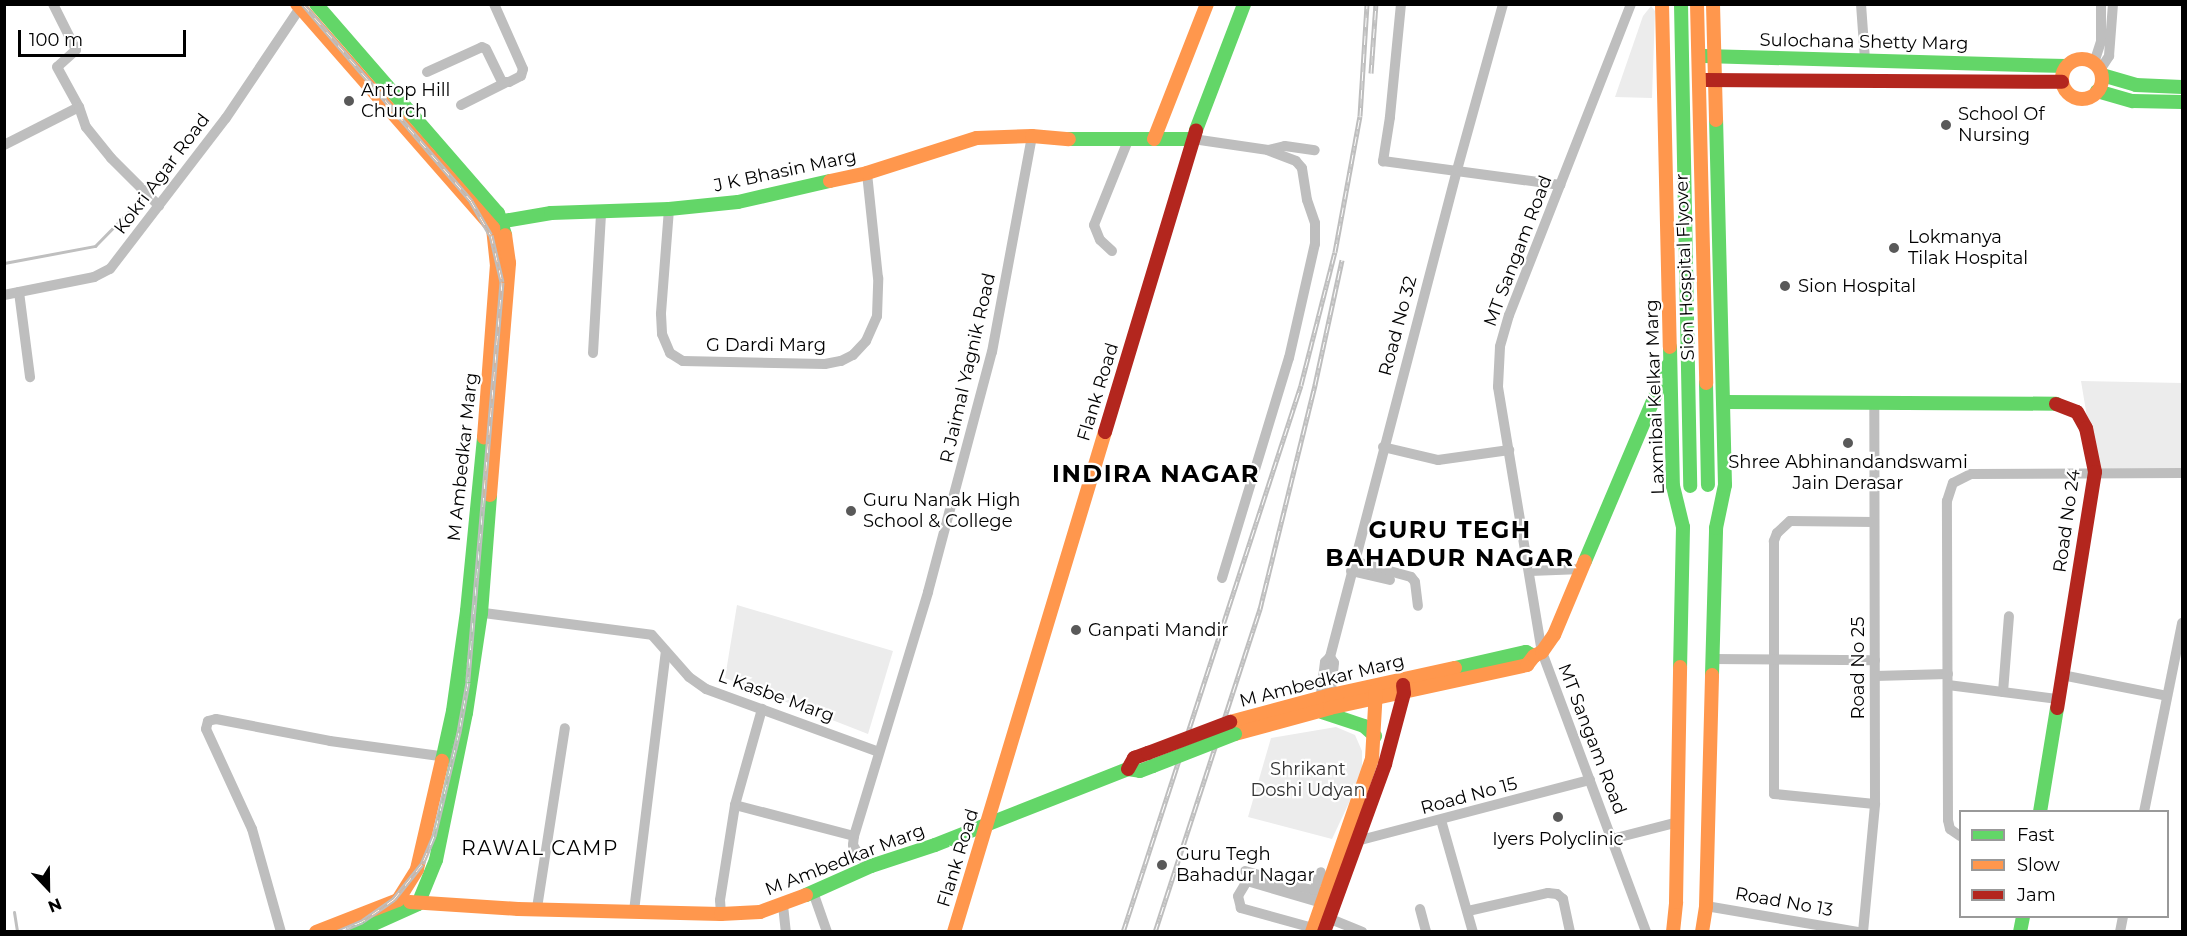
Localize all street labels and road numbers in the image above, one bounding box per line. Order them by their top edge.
street label: Sulochana Shetty Marg [1759,29,1969,55]
street label: Kokri Agar Road [110,109,214,239]
street label: J K Bhasin Marg [712,145,858,197]
street label: MT Sangam Road [1479,172,1557,330]
street label: Sion Hospital Flyover [1671,173,1699,361]
street label: R Jaimal Yagnik Road [936,271,1000,465]
street label: Road No 32 [1374,274,1422,378]
street label: Laxmibai Kelkar Marg [1641,299,1669,495]
street label: G Dardi Marg [706,334,826,356]
street label: Flank Road [1073,340,1123,444]
street label: M Ambedkar Marg [443,372,483,542]
street label: Road No 24 [2049,468,2085,574]
street label: Road No 25 [1847,617,1869,719]
street label: M Ambedkar Marg [1237,650,1407,712]
street label: MT Sangam Road [1553,660,1631,818]
street label: L Kasbe Marg [715,665,837,727]
street label: Road No 15 [1418,773,1520,819]
street label: Flank Road [933,806,983,910]
street label: M Ambedkar Marg [762,820,928,900]
street label: Road No 13 [1733,883,1835,921]

